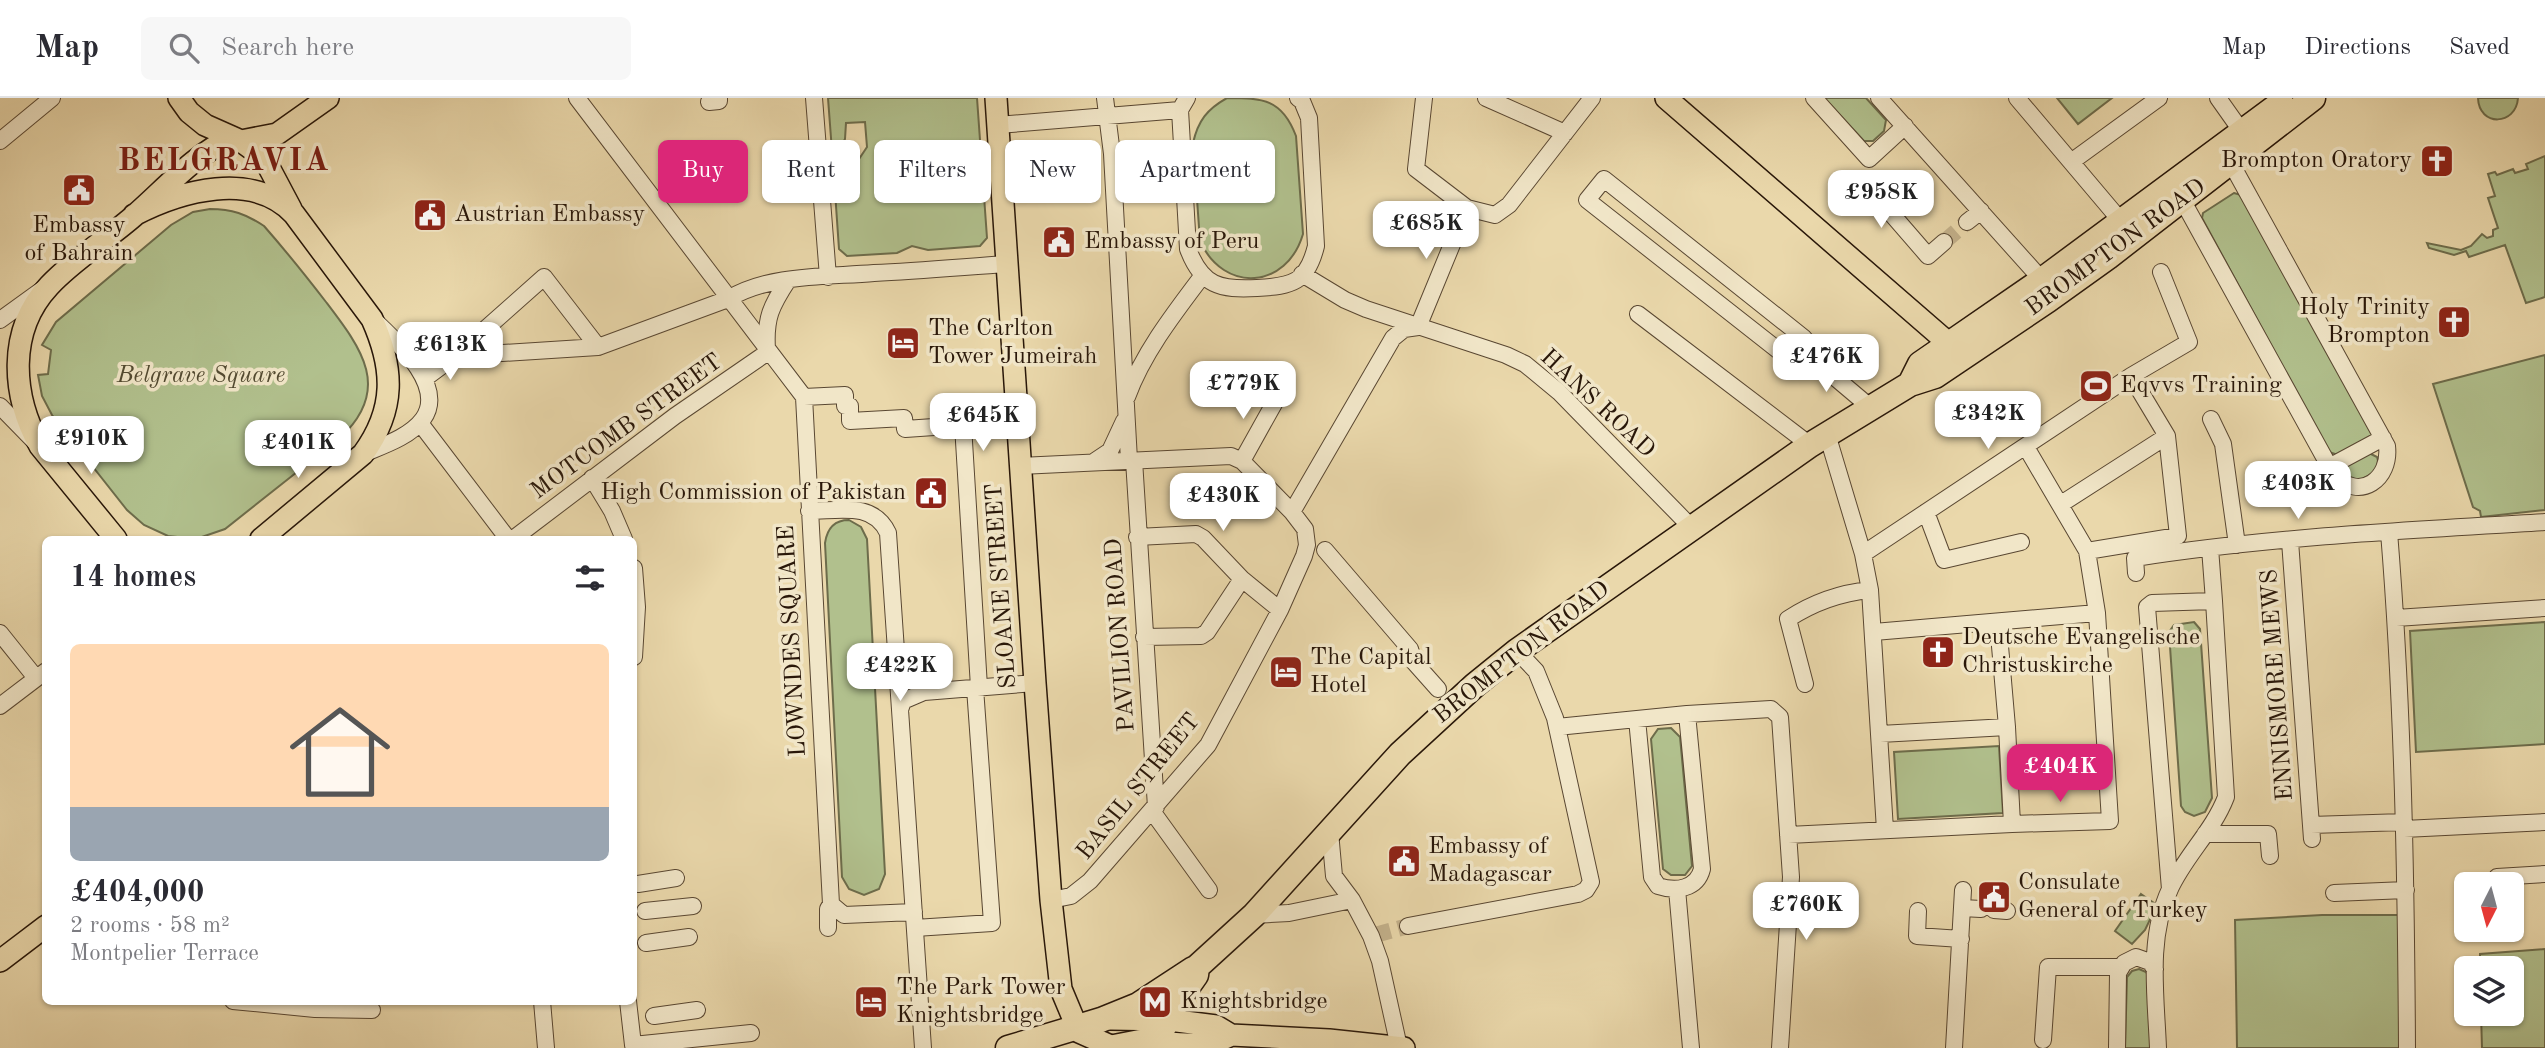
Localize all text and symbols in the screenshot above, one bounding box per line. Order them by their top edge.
search box [141,17,631,80]
icon: search [165,29,203,67]
text: Map [35,32,99,65]
text: Search here [221,35,354,61]
text: Map [2222,36,2266,60]
text: Directions [2304,36,2411,60]
text: Saved [2449,36,2510,60]
chip: Buy [658,140,748,203]
chip: Rent [762,140,860,203]
chip: Filters [874,140,991,203]
chip: New [1005,140,1101,203]
chip: Apartment [1115,140,1275,203]
church icon: Brompton Oratory [2418,142,2456,180]
district label: BELGRAVIA [117,146,331,178]
place label: Brompton Oratory [2221,149,2412,173]
pin: £958K [1832,170,1930,230]
public building icon: Embassy of Bahrain [60,171,98,209]
street label: BROMPTON ROAD [2022,175,2210,321]
text: £958K [1844,181,1918,204]
public building icon: Austrian Embassy [411,196,449,234]
pin: £685K [1377,202,1475,261]
place label: Austrian Embassy [454,203,645,227]
text: £685K [1389,212,1463,235]
place label: Embassy of Bahrain [24,214,134,266]
public building icon: Embassy of Peru [1040,223,1078,261]
place label: Embassy of Peru [1084,230,1260,254]
place label: Holy Trinity Brompton [2299,296,2430,348]
church icon: Holy Trinity Brompton [2435,303,2473,341]
place label: The Carlton Tower Jumeirah [928,317,1097,369]
pin: £613K [401,322,499,382]
hotel icon: The Carlton Tower Jumeirah [884,324,922,362]
text: £613K [413,333,487,356]
pin: £476K [1777,334,1875,394]
street label: HANS ROAD [1535,345,1659,463]
text: £476K [1789,345,1863,368]
street label: MOTCOMB STREET [527,350,727,504]
pin: £779K [1194,362,1292,421]
park label: Belgrave Square [116,364,285,388]
sports icon: Eqvvs Training [2077,367,2115,405]
text: £779K [1206,372,1280,395]
place label: Eqvvs Training [2120,374,2282,398]
pin: £342K [1939,392,2037,451]
pin: £645K [934,394,1032,453]
text: £342K [1951,402,2025,425]
text: £645K [946,404,1020,427]
pin: £910K [42,416,140,476]
pin: £401K [249,420,347,480]
text: £910K [54,427,128,450]
text: £401K [261,431,335,454]
pin: £403K [2249,462,2347,521]
text: £403K [2261,472,2335,495]
public building icon: High Commission of Pakistan [912,474,950,512]
pin: £430K [1174,474,1272,533]
place label: High Commission of Pakistan [600,481,906,505]
street label: SLOANE STREET [983,482,1021,690]
text: £430K [1186,484,1260,507]
street label: LOWNDES SQUARE [775,524,811,758]
street label: PAVILION ROAD [1102,537,1140,733]
icon: filters [571,559,609,597]
text: 14 homes [70,563,196,593]
street label: ENNISMORE MEWS [2258,568,2298,802]
street label: BROMPTON ROAD [1430,577,1614,729]
place label: Deutsche Evangelische Christuskirche [1962,626,2200,678]
church icon: Deutsche Evangelische Christuskirche [1919,633,1957,671]
pin: £422K [851,644,949,703]
place label: The Capital Hotel [1310,646,1432,698]
hotel icon: The Capital Hotel [1267,653,1305,691]
text: £422K [863,654,937,677]
icon: home [277,689,403,815]
street label: BASIL STREET [1073,709,1205,865]
pin: £404K [2011,744,2109,804]
text: £404K [2023,755,2097,778]
place label: Embassy of Madagascar [1428,835,1552,887]
public building icon: Embassy of Madagascar [1385,842,1423,880]
place label: Consulate General of Turkey [2018,871,2208,923]
north arrow [2454,872,2524,942]
map controls [2454,872,2524,1026]
text: £404,000 [70,878,204,908]
public building icon: Consulate General of Turkey [1975,878,2013,916]
pin: £760K [1757,882,1855,942]
text: £760K [1769,893,1843,916]
text: 2 rooms · 58 m² [70,914,230,937]
text: Montpelier Terrace [70,942,259,965]
button: layers [2454,956,2524,1026]
place label: The Park Tower Knightsbridge [896,976,1066,1028]
hotel icon: The Park Tower Knightsbridge [852,983,890,1021]
metro station icon: Knightsbridge [1136,983,1174,1021]
place label: Knightsbridge [1180,990,1328,1014]

